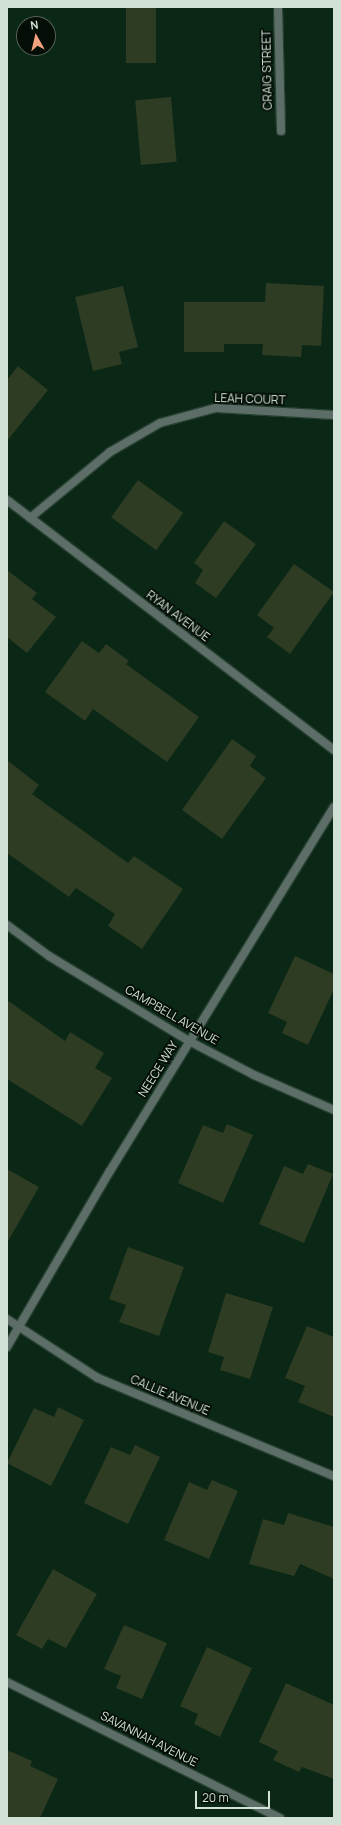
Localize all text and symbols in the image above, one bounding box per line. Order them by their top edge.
north arrow [16,16,56,56]
text: N [29,17,39,33]
street label: CRAIG STREET [259,30,275,110]
street label: LEAH COURT [214,391,286,407]
street label: RYAN AVENUE [143,587,213,645]
street label: CAMPBELL AVENUE [122,982,222,1048]
street label: NEECE WAY [135,1038,181,1100]
street label: CALLIE AVENUE [128,1372,212,1418]
street label: SAVANNAH AVENUE [98,1708,200,1770]
scale bar [197,1783,272,1809]
text: 20 m [202,1789,229,1806]

